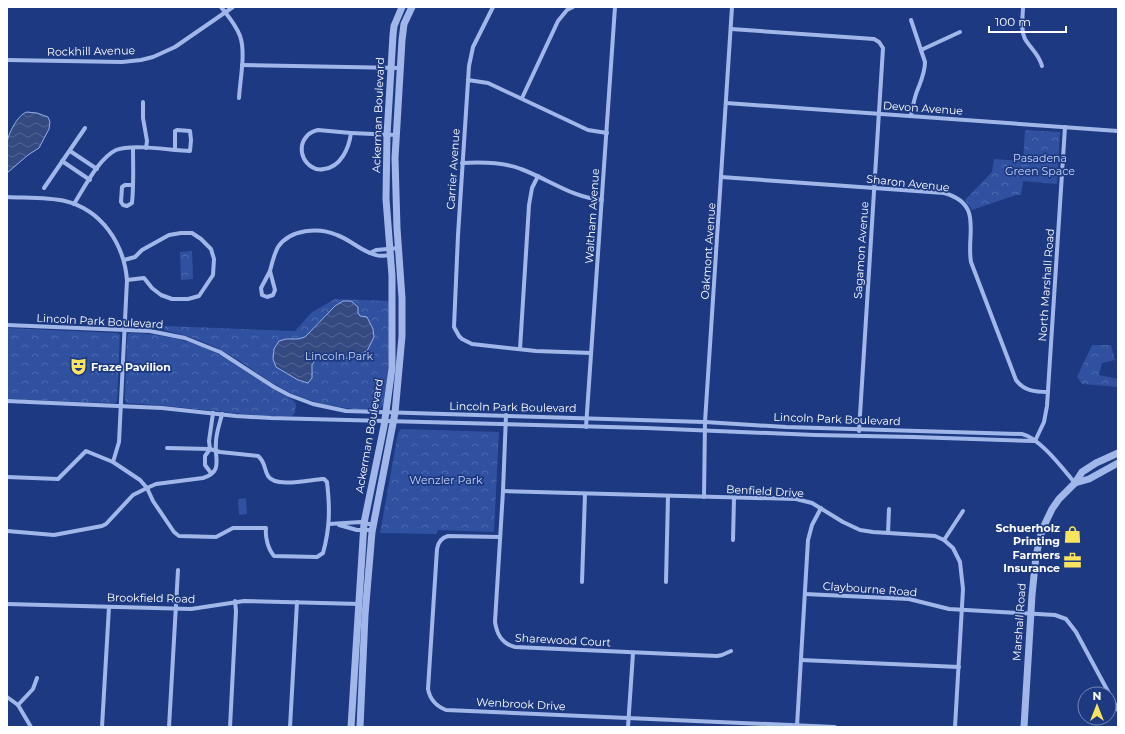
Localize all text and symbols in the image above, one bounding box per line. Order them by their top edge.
scale bar [989,8,1066,34]
text: 100 m [995,14,1031,29]
street label: Rockhill Avenue [47,43,136,59]
street label: Ackerman Boulevard [369,57,387,173]
street label: Devon Avenue [883,98,964,118]
street label: Carrier Avenue [443,128,463,210]
park label: Pasadena Green Space [1005,151,1075,178]
street label: Waltham Avenue [582,168,602,264]
street label: Sharon Avenue [866,172,951,194]
street label: Sagamon Avenue [851,200,871,299]
street label: Oakmont Avenue [698,202,718,300]
street label: North Marshall Road [1035,228,1057,342]
street label: Lincoln Park Boulevard [36,311,164,331]
park label: Lincoln Park [305,349,374,363]
theatre icon: Fraze Pavilion [68,357,88,377]
place label: Fraze Pavilion [91,360,171,374]
street label: Ackerman Boulevard [352,378,386,494]
street label: Lincoln Park Boulevard [449,399,577,415]
street label: Lincoln Park Boulevard [773,410,901,428]
park label: Wenzler Park [409,473,483,487]
street label: Benfield Drive [726,482,805,500]
place label: Schuerholz Printing [996,521,1060,548]
shop icon: Schuerholz Printing [1063,524,1083,544]
place label: Farmers Insurance [1003,548,1060,575]
office icon: Farmers Insurance [1063,551,1083,571]
street label: Claybourne Road [822,579,918,599]
street label: Marshall Road [1009,582,1029,662]
street label: Brookfield Road [107,590,195,606]
street label: Sharewood Court [515,630,612,650]
north arrow [1077,686,1117,726]
text: N [1093,689,1101,703]
street label: Wenbrook Drive [476,695,566,713]

